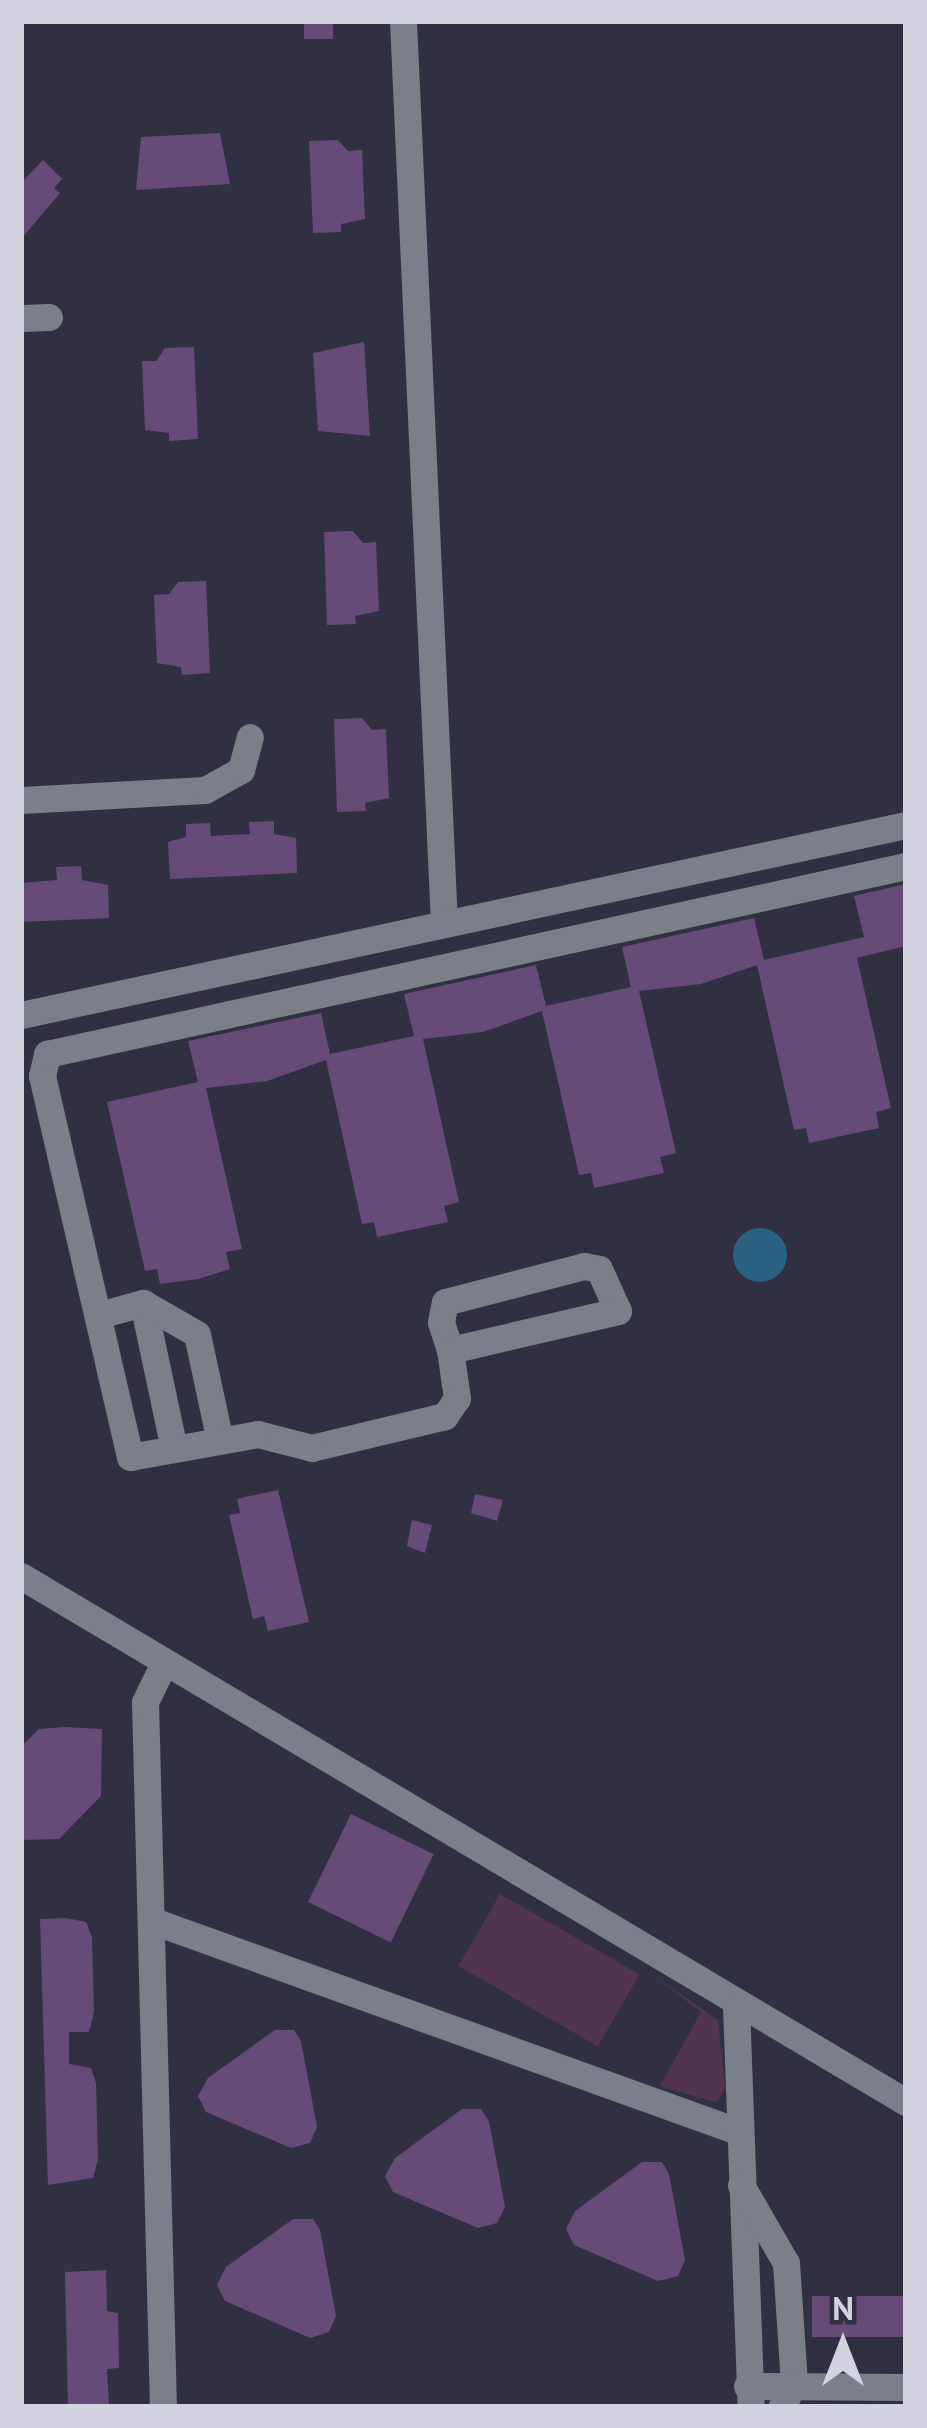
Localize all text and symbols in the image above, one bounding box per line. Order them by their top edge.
north arrow [783,2284,903,2404]
text: N [832,2286,854,2329]

